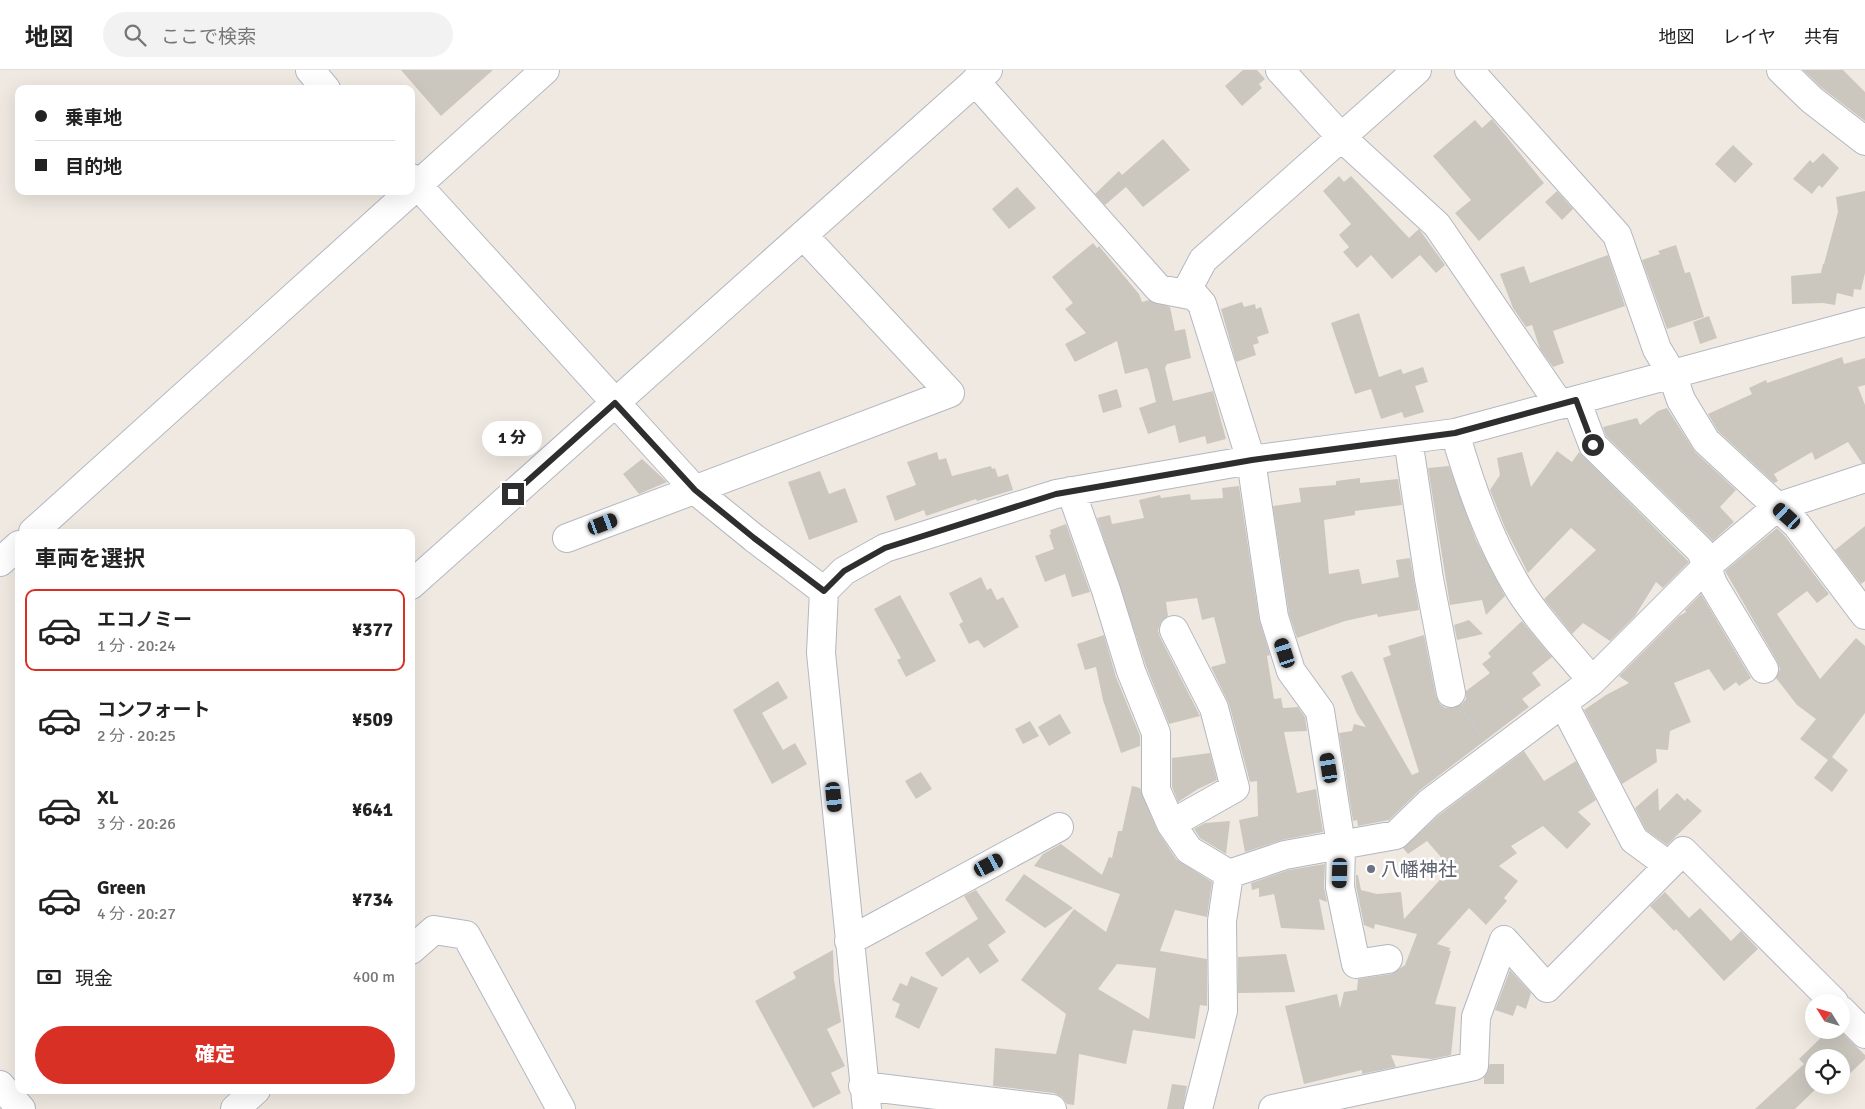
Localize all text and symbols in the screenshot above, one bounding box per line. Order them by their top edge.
search box [103,12,453,57]
icon: search [121,21,149,49]
text: 地図 [25,22,73,52]
text: ここで検索 [161,25,256,49]
text: 地図 [1659,26,1695,48]
text: レイヤ [1723,26,1776,48]
text: 共有 [1804,26,1840,48]
text: 乗車地 [65,106,122,130]
text: 目的地 [65,155,122,179]
callout: 1 分 [483,422,543,456]
text: 1 分 [498,428,526,448]
route start [1582,434,1604,456]
route end [502,483,524,505]
car [1770,500,1803,532]
car [586,512,619,536]
text: 車両を選択 [35,545,145,572]
icon: car [37,608,82,653]
text: エコノミー [97,608,192,632]
text: ¥377 [352,618,393,642]
text: 1 分 · 20:24 [97,636,176,656]
car [1273,636,1296,670]
icon: car [37,698,82,743]
text: コンフォート [97,698,210,722]
text: ¥509 [352,708,393,732]
text: 2 分 · 20:25 [97,726,176,746]
car [1319,752,1338,784]
car [824,781,843,813]
text: XL [97,786,119,810]
icon: car [37,788,82,833]
text: ¥641 [352,798,393,822]
text: 3 分 · 20:26 [97,814,176,834]
car [972,851,1005,879]
car [1331,858,1348,888]
place label: 八幡神社 [1381,858,1457,882]
marker: 八幡神社 [1365,863,1377,875]
text: Green [97,876,146,900]
icon: car [37,878,82,923]
text: ¥734 [352,888,393,912]
text: 4 分 · 20:27 [97,904,176,924]
icon: cash [35,963,63,991]
text: 現金 [75,967,113,991]
text: 400 m [353,967,395,987]
north arrow [1805,994,1850,1039]
map controls [1805,994,1850,1094]
button: 確定 [35,1026,395,1084]
button: locate [1805,1049,1850,1094]

